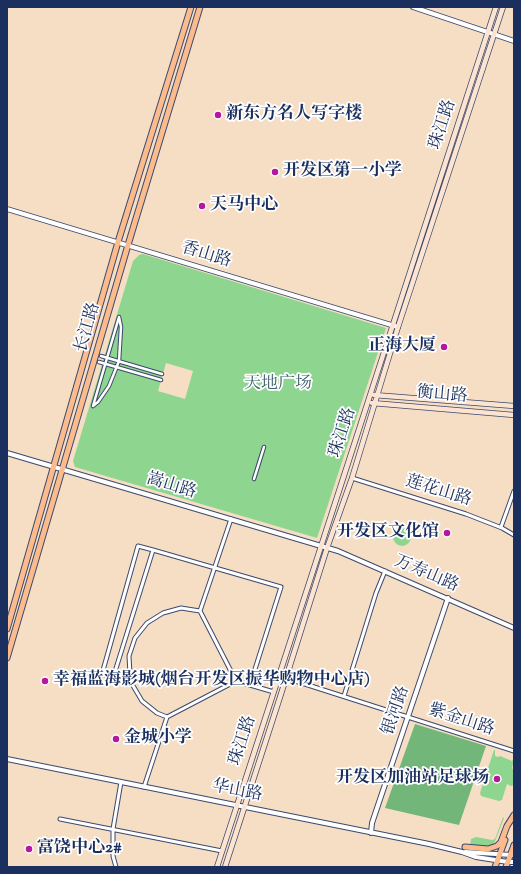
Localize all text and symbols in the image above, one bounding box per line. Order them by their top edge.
street label: 珠江路 [426,98,462,152]
place label: 新东方名人写字楼 [226,105,362,125]
marker: 新东方名人写字楼 [213,110,223,120]
place label: 开发区第一小学 [283,162,402,182]
marker: 开发区第一小学 [270,167,280,177]
place label: 天马中心 [210,196,278,216]
marker: 天马中心 [197,201,207,211]
street label: 香山路 [179,239,233,273]
street label: 长江路 [72,301,106,355]
place label: 正海大厦 [368,337,436,357]
marker: 正海大厦 [439,342,449,352]
park label: 天地广场 [244,375,312,395]
street label: 衡山路 [416,384,468,408]
street label: 珠江路 [326,406,362,460]
street label: 嵩山路 [144,470,198,504]
street label: 莲花山路 [403,472,473,512]
place label: 开发区文化馆 [337,523,439,543]
marker: 开发区文化馆 [442,528,452,538]
street label: 万寿山路 [391,552,461,598]
place label: 幸福蓝海影城(烟台开发区振华购物中心店) [53,671,370,691]
marker: 幸福蓝海影城(烟台开发区振华购物中心店) [40,676,50,686]
street label: 银河路 [379,684,415,738]
street label: 紫金山路 [426,701,496,741]
street label: 珠江路 [226,714,262,768]
place label: 金城小学 [124,729,192,749]
marker: 金城小学 [111,734,121,744]
place label: 开发区加油站足球场 [336,769,489,789]
marker: 开发区加油站足球场 [492,774,502,784]
street label: 华山路 [210,777,264,807]
place label: 富饶中心2# [37,839,122,859]
marker: 富饶中心2# [24,844,34,854]

